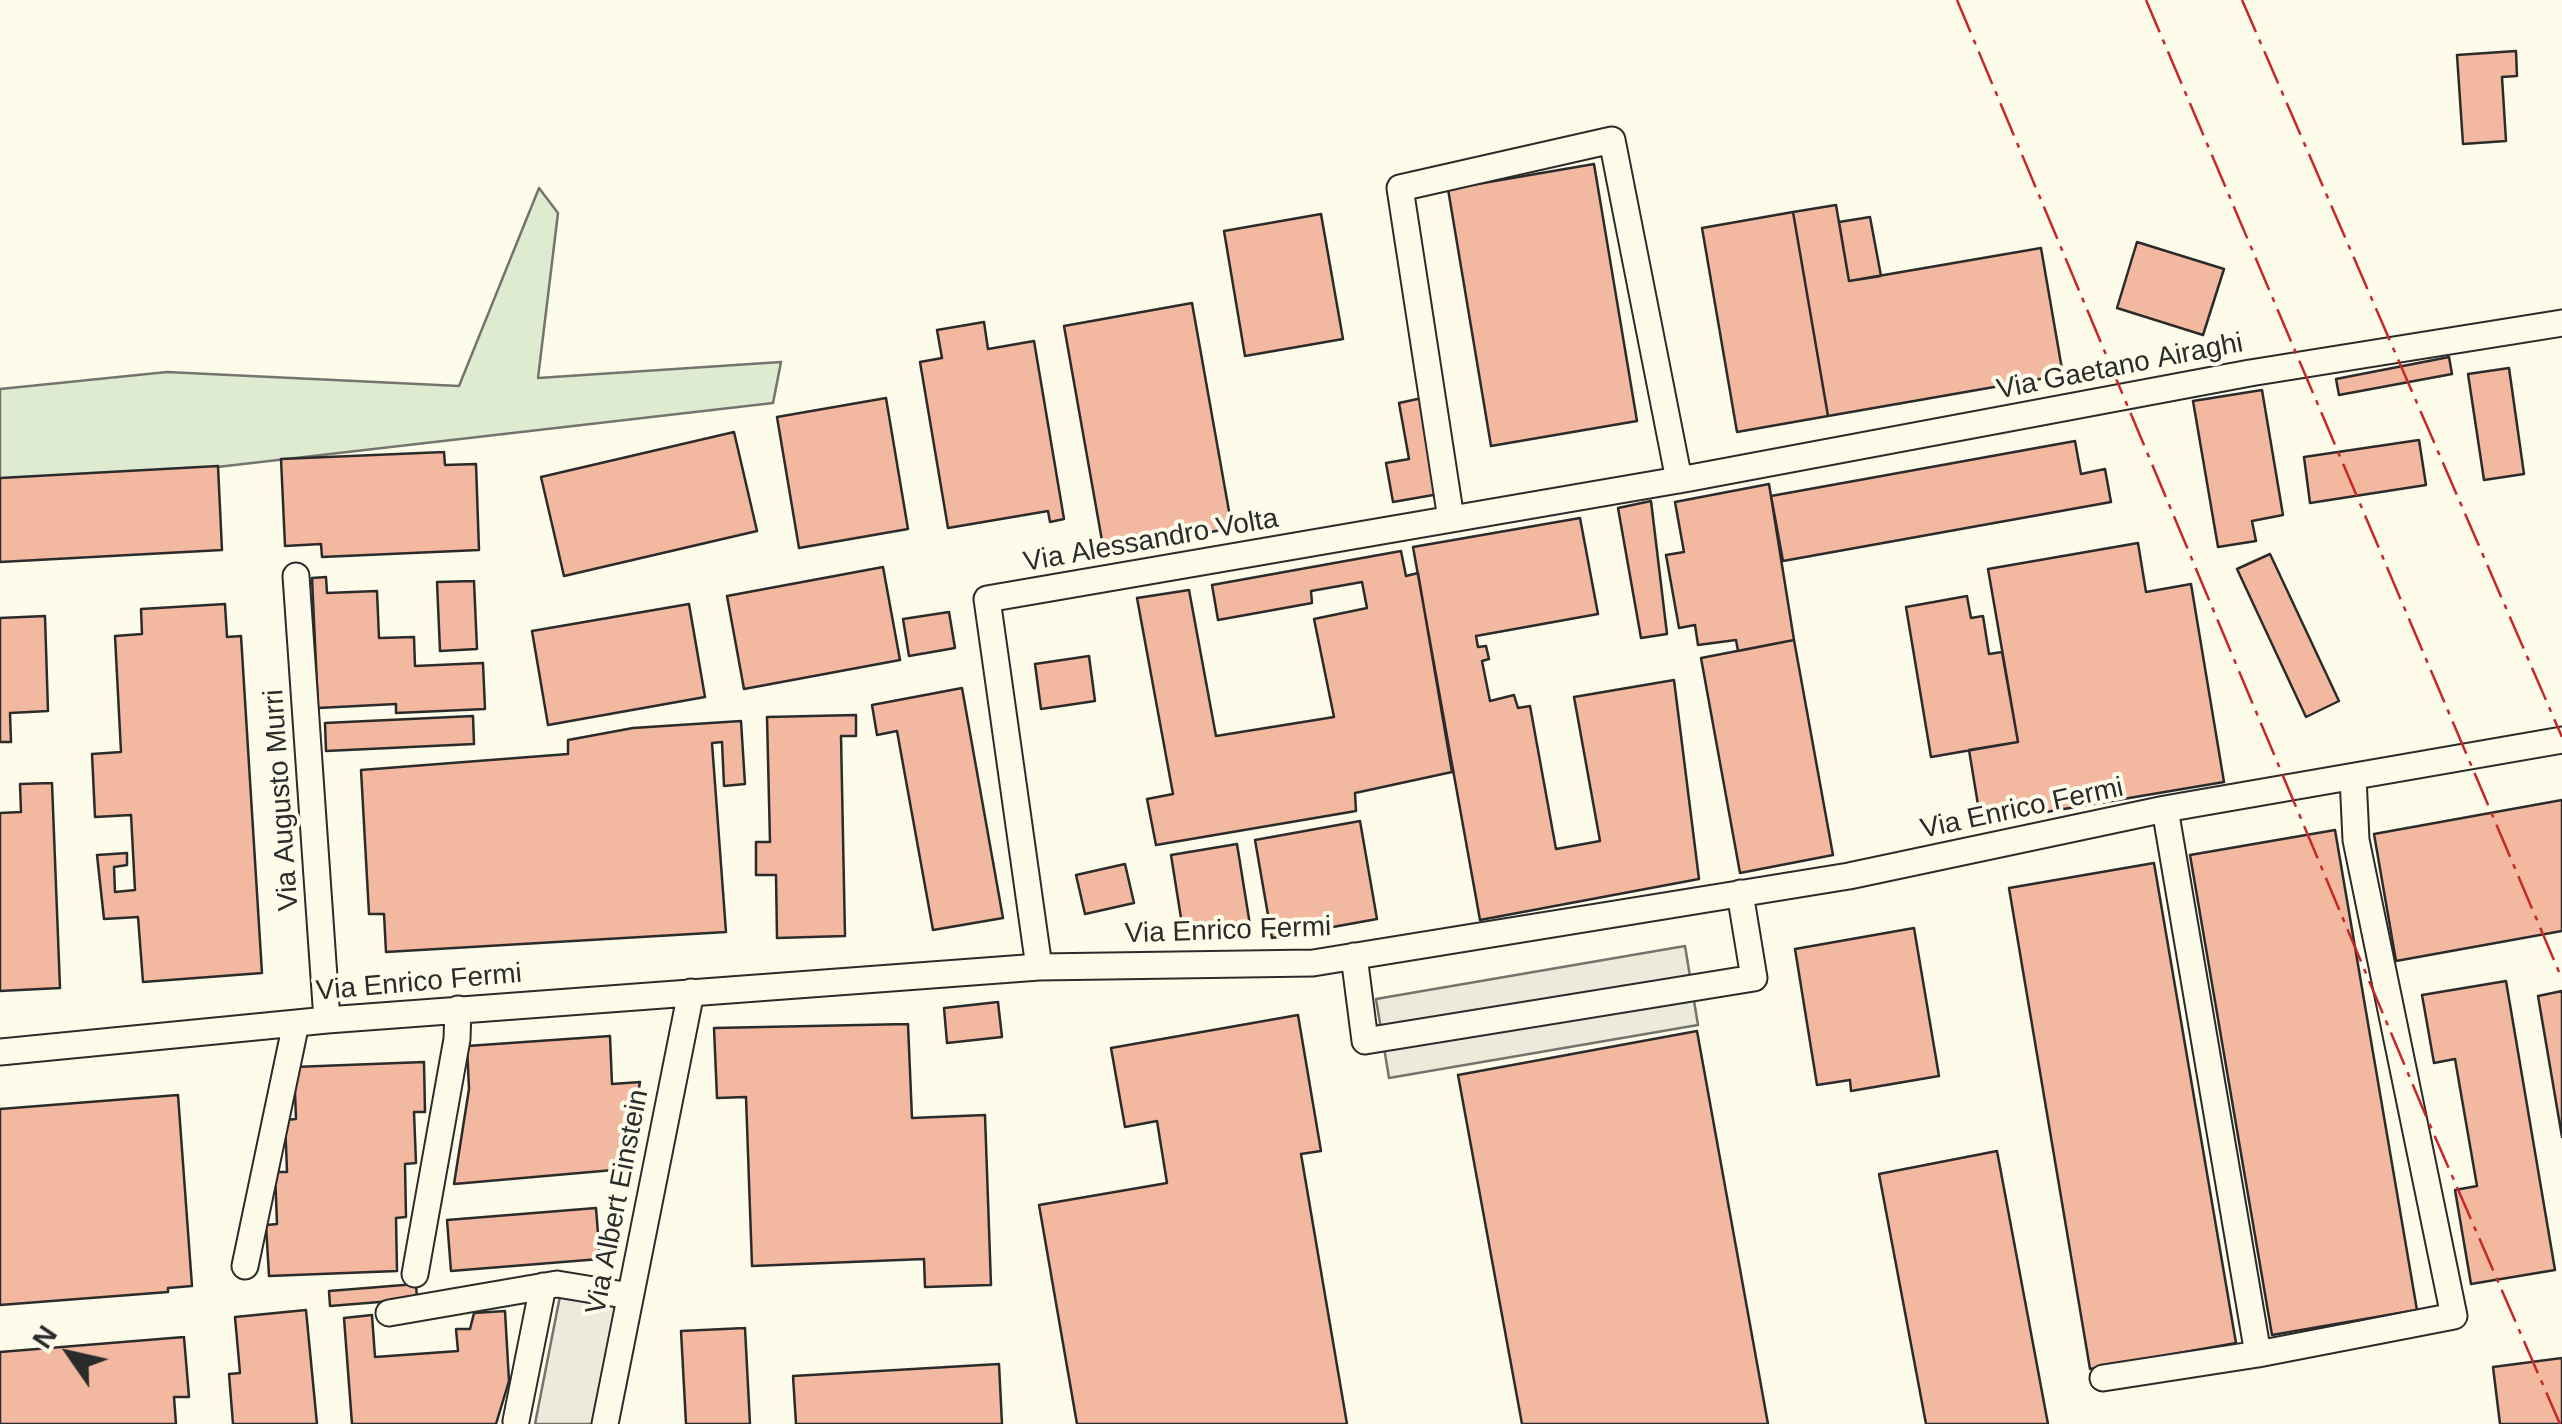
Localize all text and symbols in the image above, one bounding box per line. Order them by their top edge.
street label: Via Gaetano Airaghi [1994,327,2246,407]
street label: Via Alessandro Volta [1021,502,1281,580]
street label: Via Augusto Murri [257,688,307,912]
street label: Via Enrico Fermi [1918,771,2126,847]
street label: Via Enrico Fermi [1124,911,1332,951]
street label: Via Enrico Fermi [315,957,523,1009]
street label: Via Albert Einstein [580,1087,656,1317]
north arrow [20,1304,120,1404]
text: N [26,1320,63,1354]

